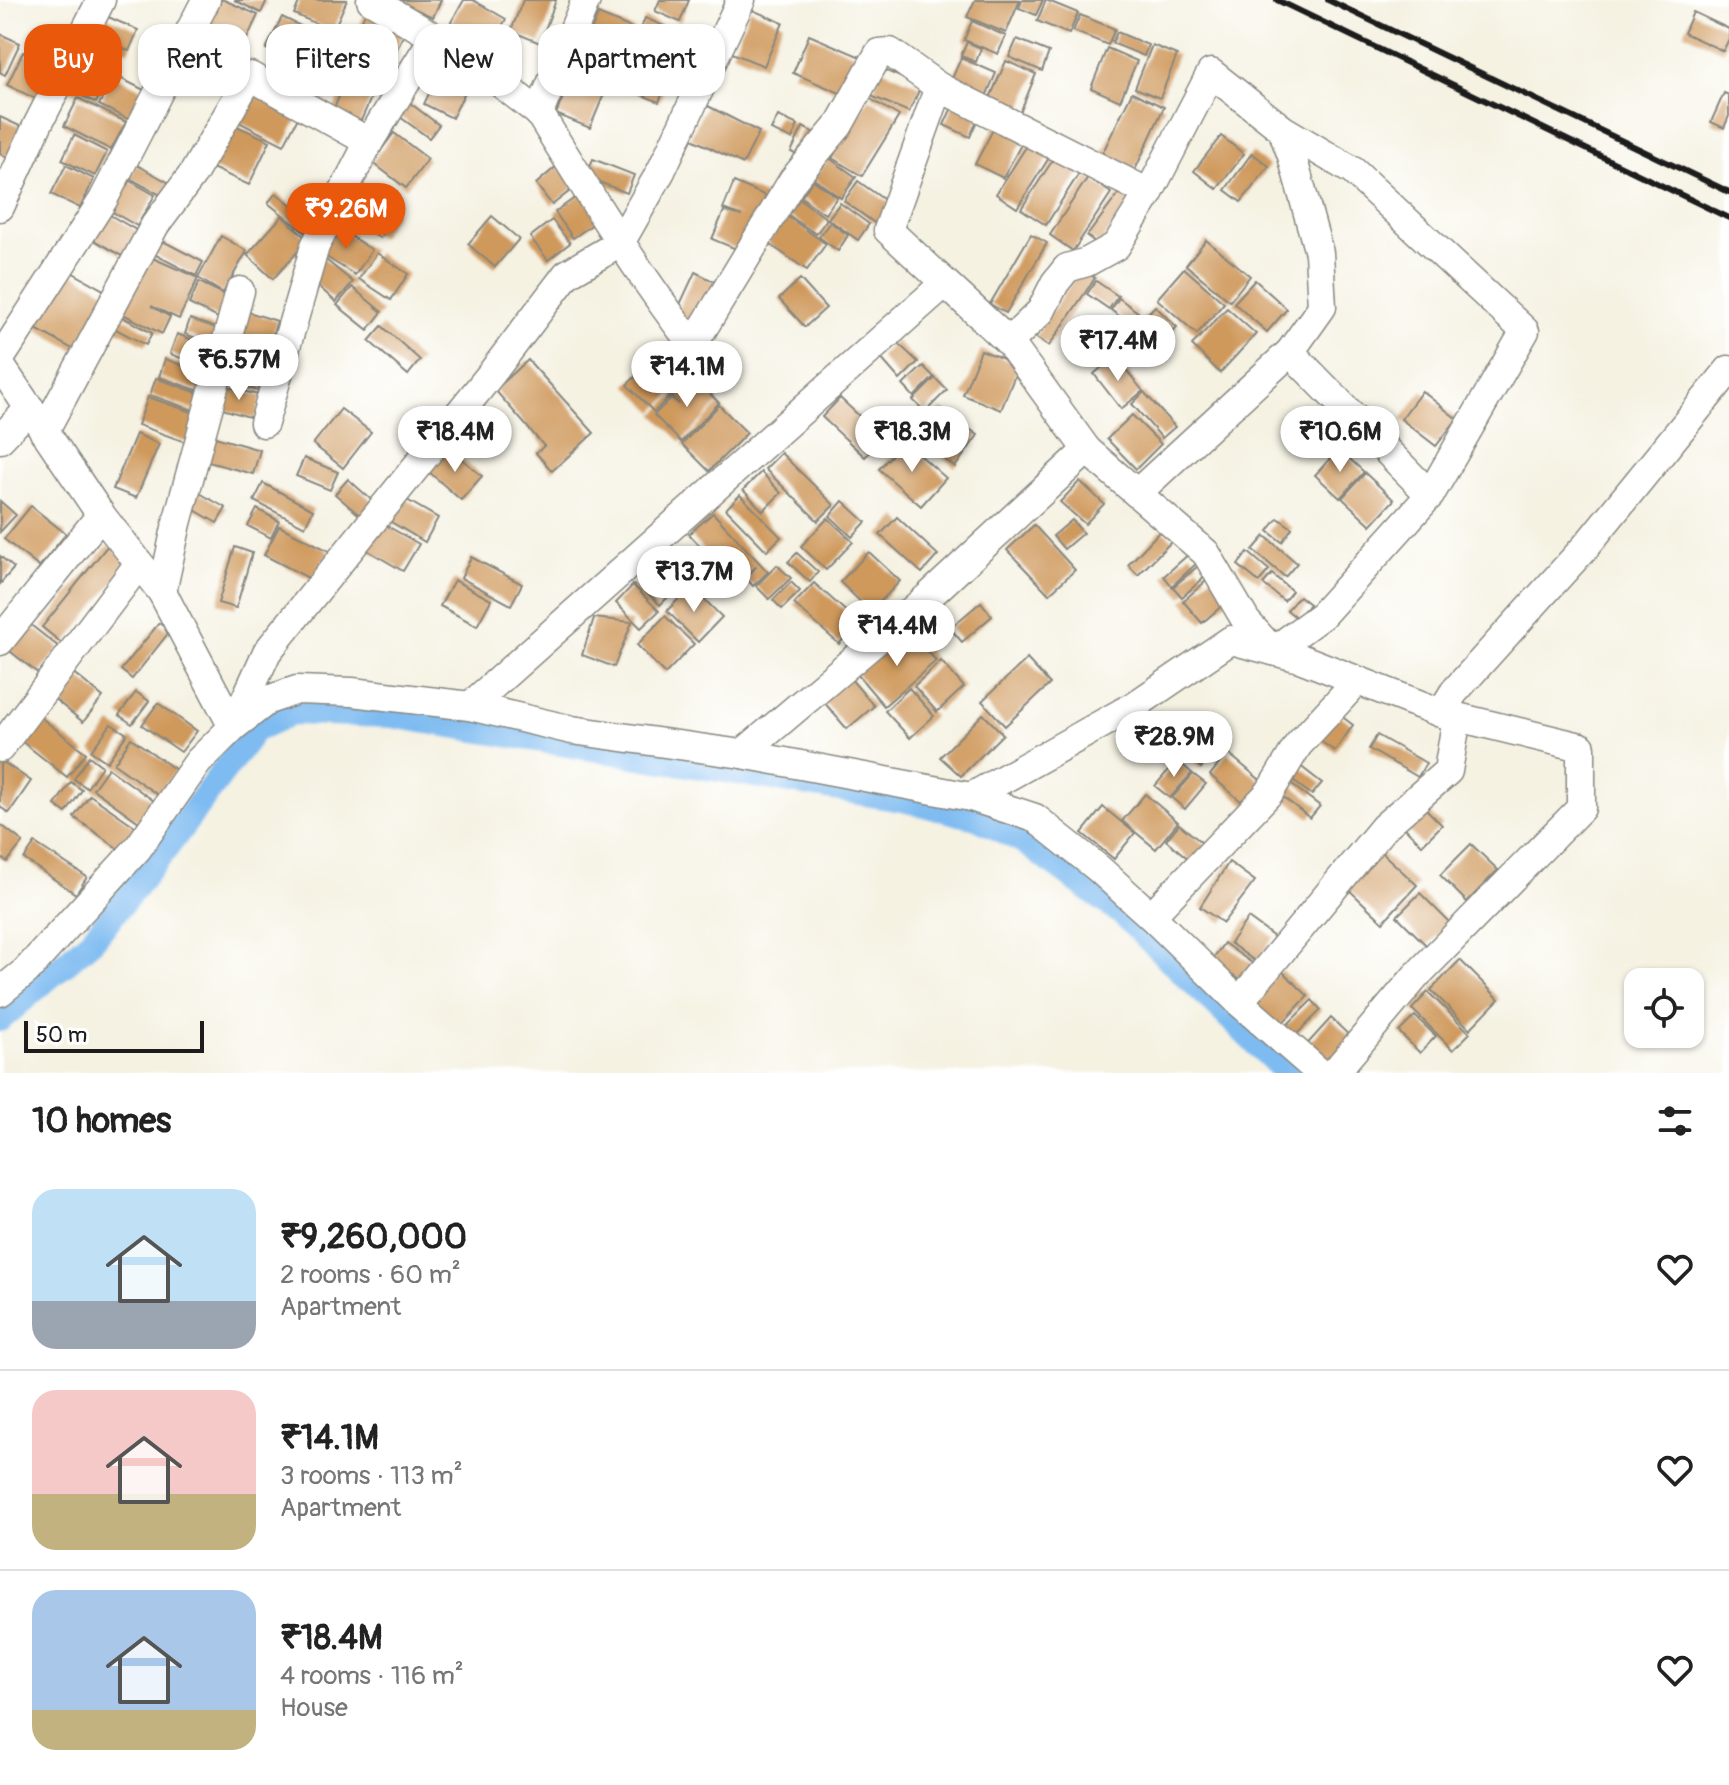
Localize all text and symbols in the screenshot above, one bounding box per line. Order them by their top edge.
chip: Buy [24,24,122,96]
chip: Rent [138,24,250,96]
chip: Filters [266,24,398,96]
chip: New [414,24,522,96]
chip: Apartment [538,24,725,96]
pin: ₹9.26M [281,183,411,251]
text: ₹9.26M [304,193,388,225]
pin: ₹17.4M [1053,315,1183,383]
text: ₹17.4M [1078,325,1158,357]
pin: ₹6.57M [174,334,304,402]
pin: ₹14.1M [622,341,752,409]
text: ₹6.57M [198,344,281,376]
text: ₹14.1M [649,351,725,383]
pin: ₹18.4M [390,406,520,474]
pin: ₹18.3M [847,406,977,474]
pin: ₹10.6M [1275,406,1405,474]
text: ₹18.4M [416,416,494,448]
text: ₹18.3M [873,416,951,448]
text: ₹10.6M [1298,416,1382,448]
pin: ₹13.7M [629,546,759,614]
text: ₹13.7M [655,556,733,588]
pin: ₹14.4M [832,600,962,668]
text: ₹14.4M [857,610,937,642]
pin: ₹28.9M [1109,711,1239,779]
text: ₹28.9M [1133,721,1215,753]
map controls [1624,968,1704,1048]
button: locate [1624,968,1704,1048]
scale bar [24,1017,204,1053]
text: 50 m [36,1021,87,1049]
icon: filters [1653,1099,1697,1143]
text: 10 homes [32,1100,171,1143]
text: ₹9,260,000 [280,1216,467,1259]
icon: home [96,1221,192,1317]
icon: heart [1653,1247,1697,1291]
text: 2 rooms · 60 m² [280,1259,461,1291]
text: Apartment [280,1291,401,1323]
text: ₹14.1M [280,1417,379,1460]
icon: home [96,1422,192,1518]
icon: heart [1653,1448,1697,1492]
text: 3 rooms · 113 m² [280,1460,463,1492]
text: Apartment [280,1492,401,1524]
text: ₹18.4M [280,1617,382,1660]
icon: home [96,1622,192,1718]
icon: heart [1653,1648,1697,1692]
text: 4 rooms · 116 m² [280,1660,464,1692]
text: House [280,1692,348,1724]

